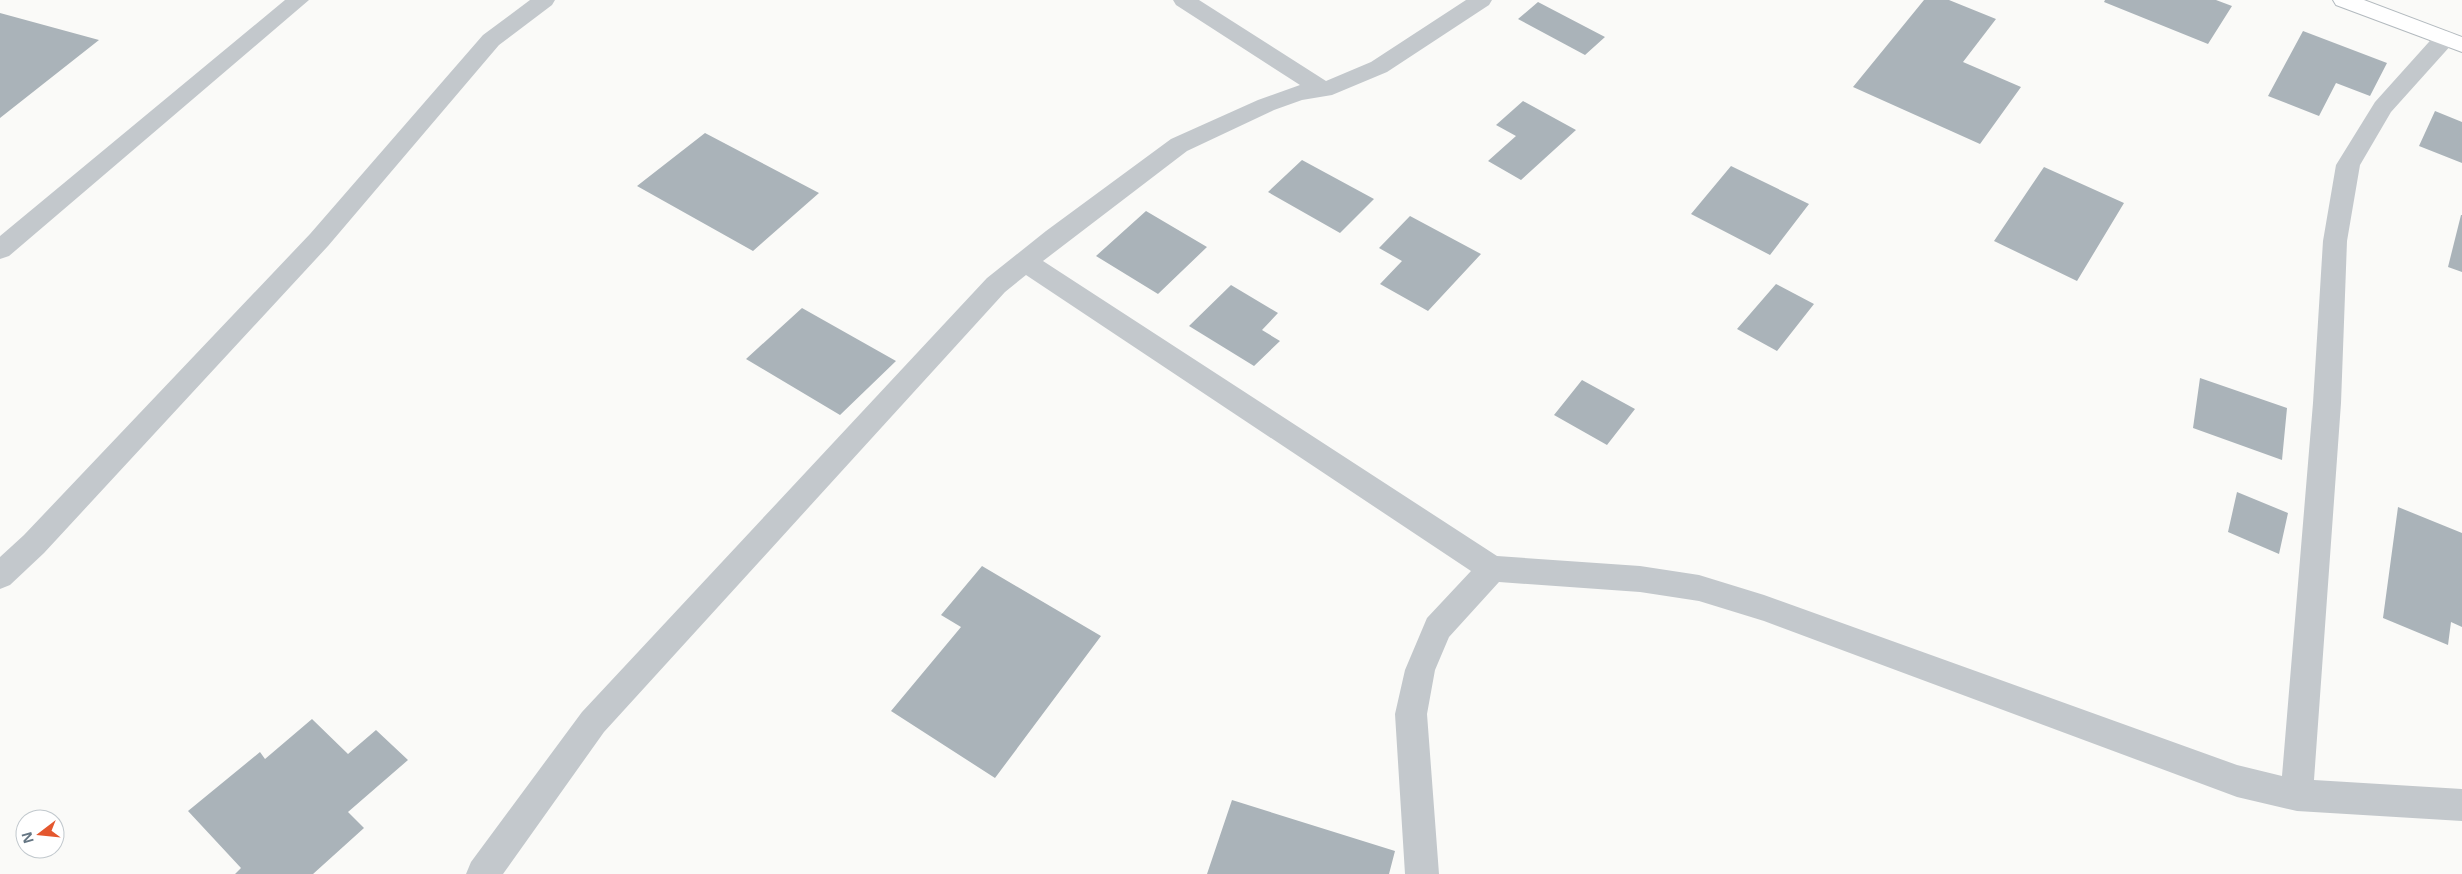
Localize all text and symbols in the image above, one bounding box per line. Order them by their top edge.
north arrow [15,809,65,859]
text: N [16,830,38,846]

